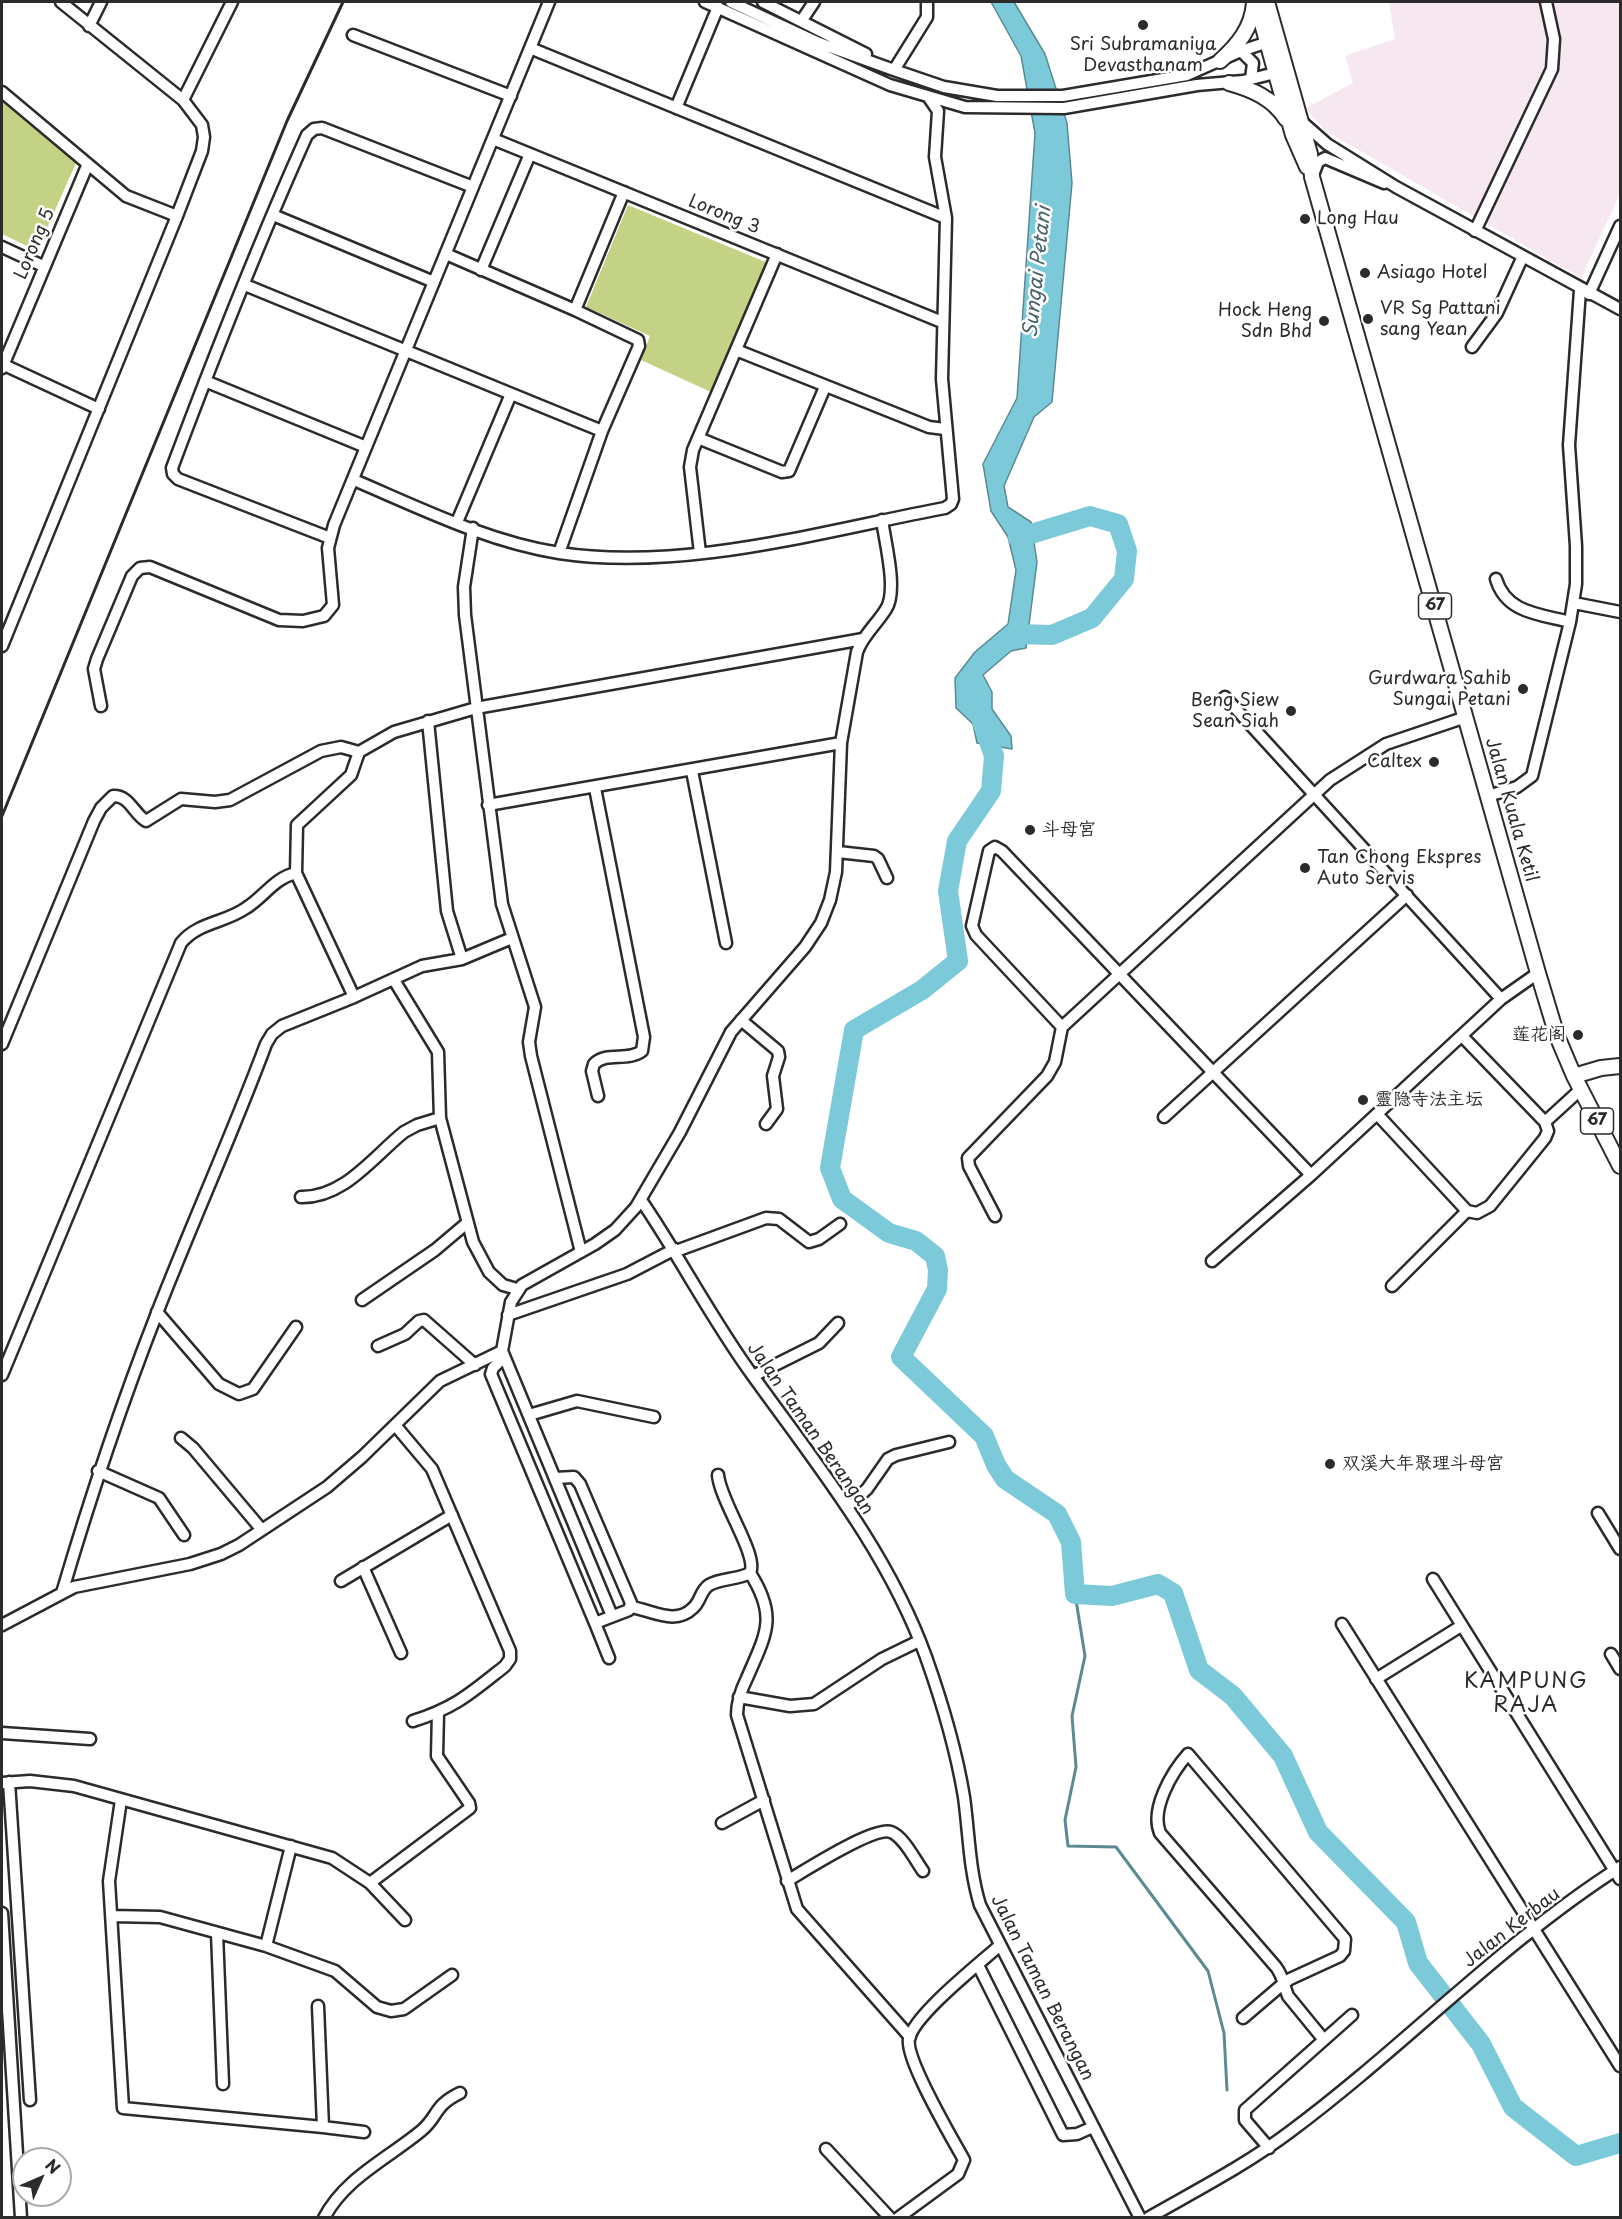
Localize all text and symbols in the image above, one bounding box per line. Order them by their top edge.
marker: Sri Subramaniya Devasthanam [1136,18,1150,32]
place label: Sri Subramaniya Devasthanam [1070,34,1216,76]
street label: Lorong 3 [685,191,763,239]
street label: Lorong 5 [10,205,60,283]
water label: Sungai Petani [1019,205,1057,339]
place label: Long Hau [1317,208,1399,230]
marker: Long Hau [1298,212,1312,226]
place label: Asiago Hotel [1377,262,1487,284]
marker: Asiago Hotel [1358,266,1372,280]
place label: VR Sg Pattani sang Yean [1380,298,1501,340]
place label: Hock Heng Sdn Bhd [1218,300,1312,342]
marker: VR Sg Pattani sang Yean [1361,312,1375,326]
marker: Hock Heng Sdn Bhd [1317,314,1331,328]
road number: 67 [1418,593,1452,619]
place label: Gurdwara Sahib Sungai Petani [1368,668,1511,710]
marker: Gurdwara Sahib Sungai Petani [1516,682,1530,696]
place label: Beng Siew Sean Siah [1191,690,1279,732]
marker: Beng Siew Sean Siah [1284,704,1298,718]
street label: Jalan Kuala Ketil [1480,736,1542,884]
place label: Caltex [1367,751,1422,773]
marker: Caltex [1427,755,1441,769]
place label: 斗母宫 [1042,819,1096,841]
marker: 斗母宫 [1023,823,1037,837]
place label: Tan Chong Ekspres Auto Servis [1317,847,1481,890]
marker: Tan Chong Ekspres Auto Servis [1298,861,1312,875]
place label: 莲花阁 [1512,1024,1566,1046]
marker: 莲花阁 [1571,1028,1585,1042]
place label: 靈隐寺法主坛 [1375,1089,1483,1111]
marker: 靈隐寺法主坛 [1356,1093,1370,1107]
road number: 67 [1580,1108,1614,1134]
street label: Jalan Taman Berangan [742,1339,878,1519]
place label: 双溪大年聚理斗母宫 [1342,1453,1504,1475]
marker: 双溪大年聚理斗母宫 [1323,1457,1337,1471]
district label: KAMPUNG RAJA [1464,1669,1588,1719]
street label: Jalan Kerbau [1459,1884,1565,1972]
street label: Jalan Taman Berangan [986,1892,1098,2084]
north arrow [12,2147,72,2207]
text: N [40,2153,66,2179]

